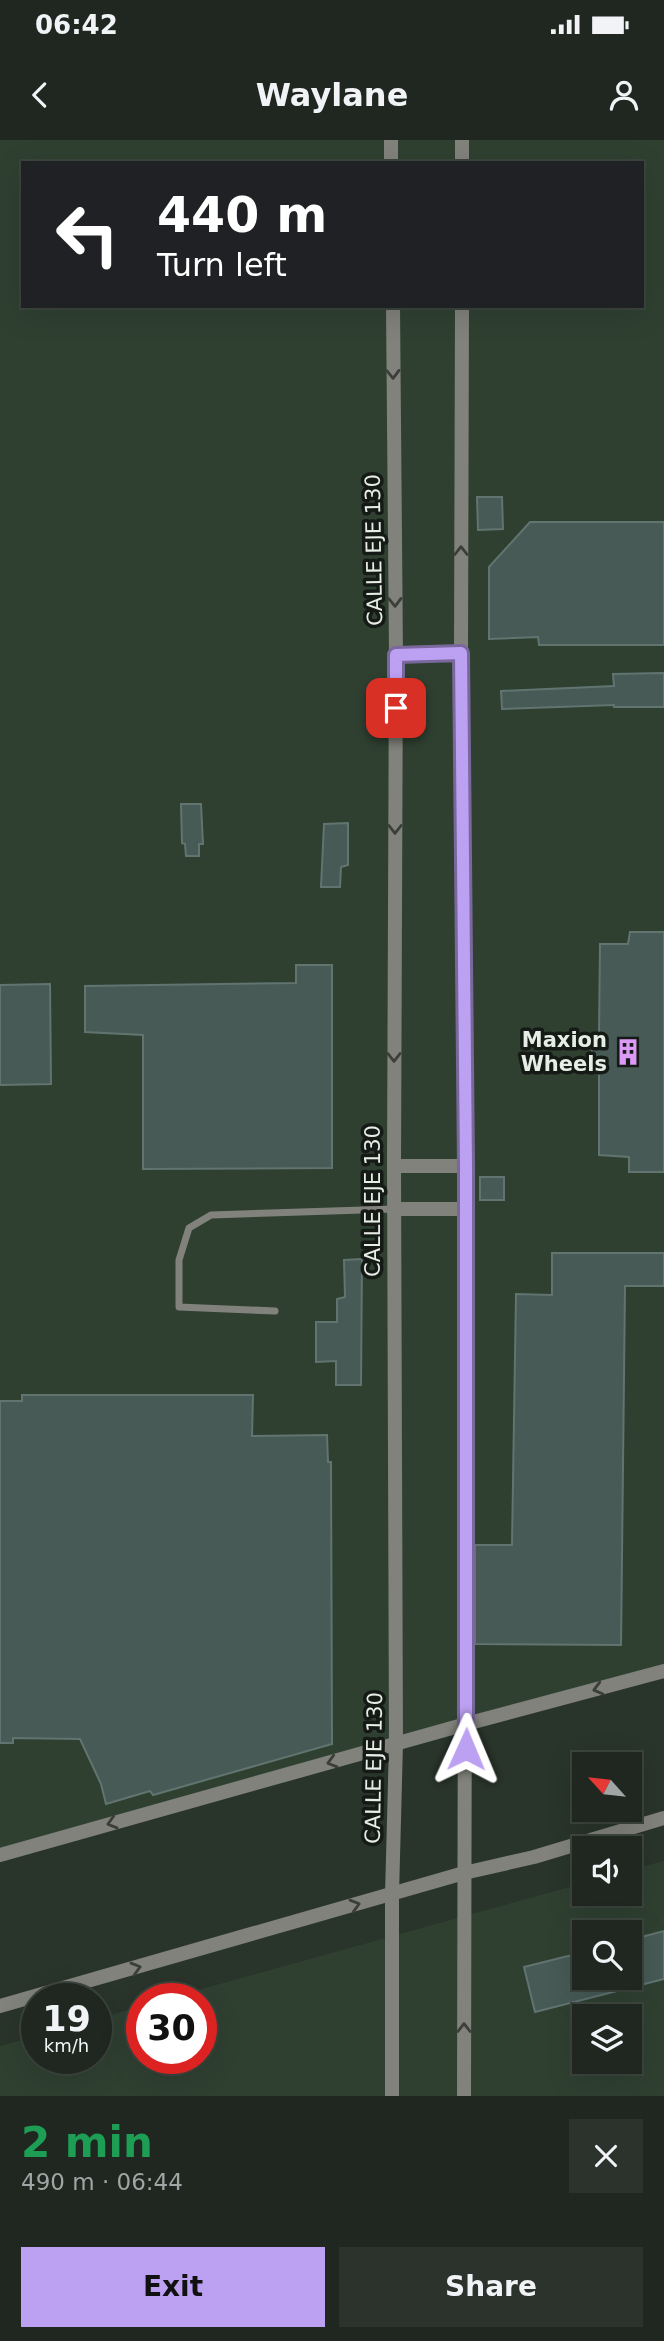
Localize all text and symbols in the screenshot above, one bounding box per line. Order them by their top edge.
text: 06:42 [35,10,118,40]
icon: back [21,76,59,114]
text: Waylane [256,76,408,114]
icon: person [605,76,643,114]
text: 440 m [157,187,327,244]
icon: left [42,189,133,280]
text: Turn left [157,246,287,284]
one-way arrow [385,370,401,380]
street label: CALLE EJE 130 [361,474,387,626]
one-way arrow [453,545,469,556]
one-way arrow [388,597,403,608]
pin [366,678,426,738]
icon: arrive [377,689,415,727]
one-way arrow [387,825,403,835]
place label: Maxion Wheels [521,1028,607,1076]
building icon: Maxion Wheels [613,1037,643,1067]
one-way arrow [386,1052,402,1063]
street label: CALLE EJE 130 [361,1125,385,1277]
one-way arrow [592,1681,604,1695]
street label: CALLE EJE 130 [361,1692,387,1844]
position arrow [429,1712,503,1786]
north arrow [572,1752,642,1822]
map controls [572,1752,642,2074]
one-way arrow [326,1754,338,1768]
one-way arrow [107,1815,119,1830]
button: sound [572,1836,642,1906]
one-way arrow [349,1899,361,1913]
button: search [572,1920,642,1990]
one-way arrow [130,1961,142,1976]
speed limit sign: 30 [126,1983,217,2074]
text: 19 [42,1999,91,2039]
button: layers [572,2004,642,2074]
one-way arrow [456,2022,472,2033]
text: km/h [44,2035,89,2056]
text: 2 min [21,2118,153,2167]
button: close [569,2119,643,2193]
text: 490 m · 06:44 [21,2169,183,2195]
button: Exit [21,2247,325,2327]
button: Share [339,2247,643,2327]

